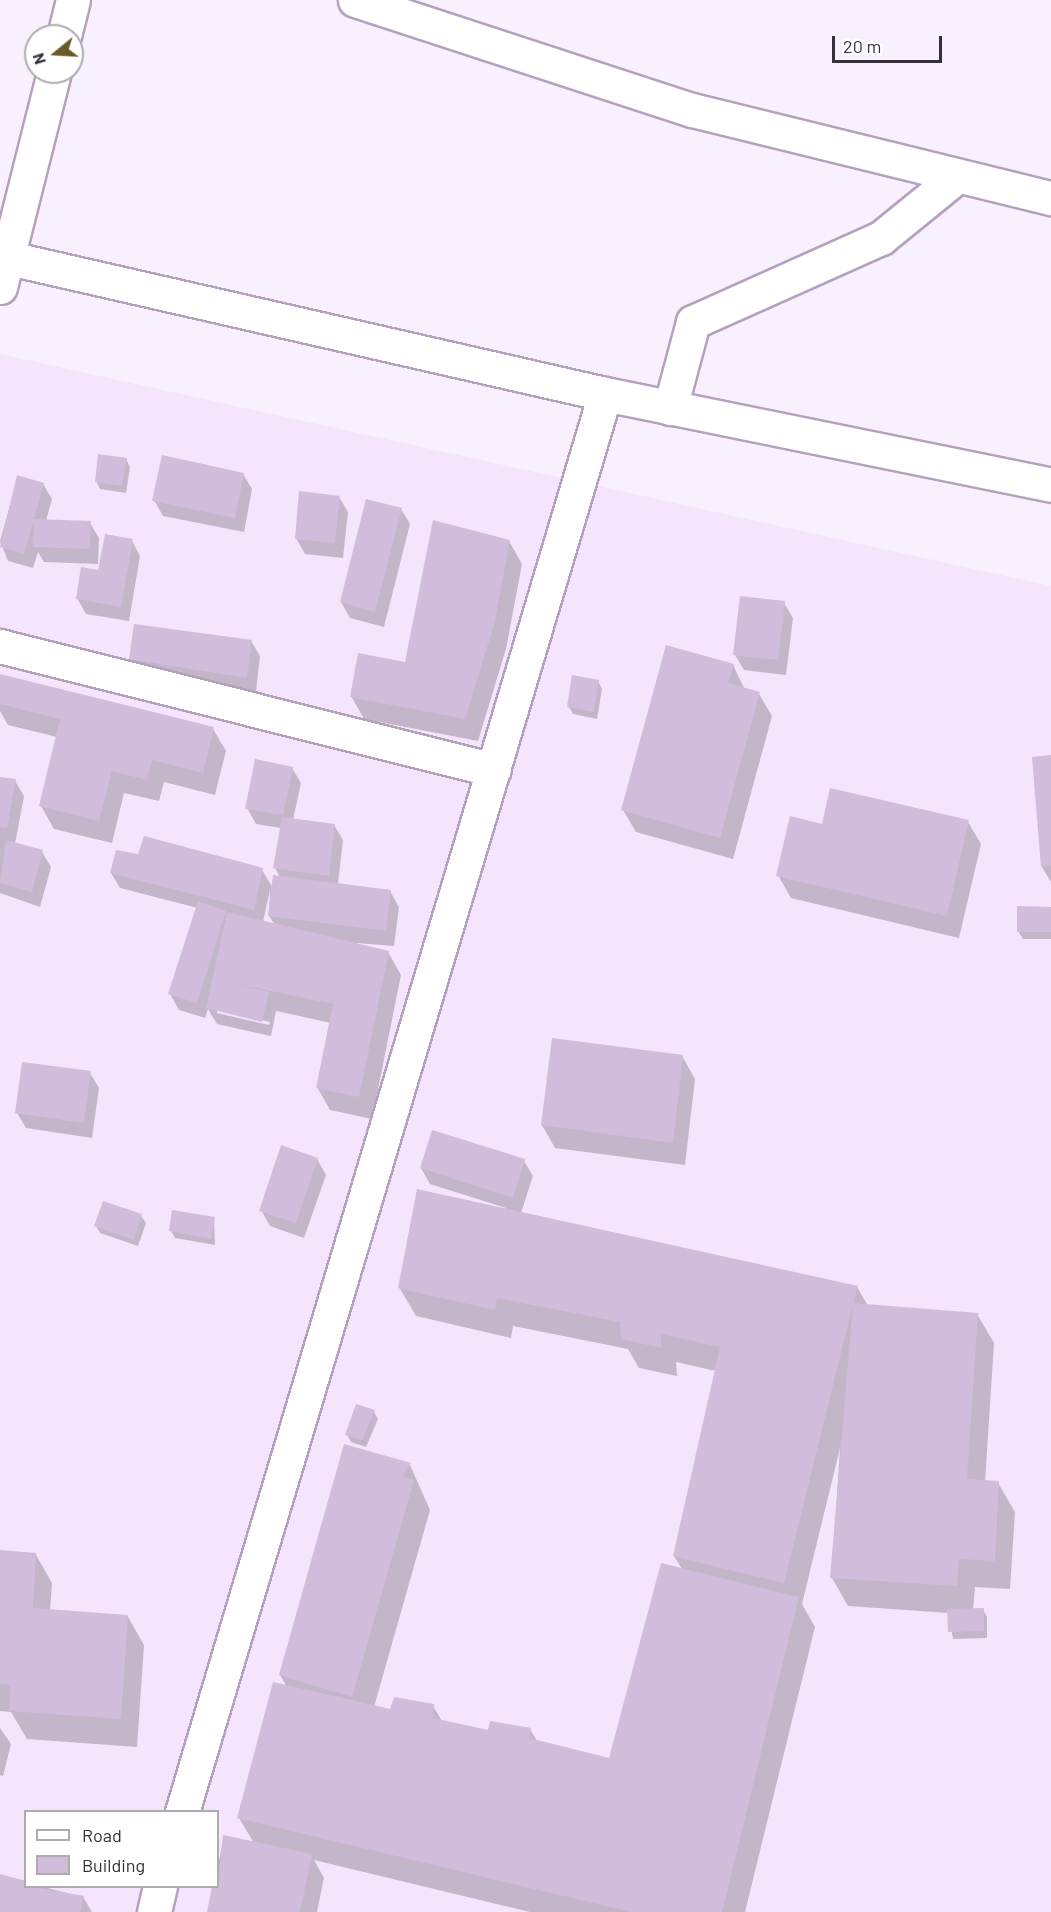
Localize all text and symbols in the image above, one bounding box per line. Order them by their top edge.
north arrow [24,24,84,84]
scale bar [835,24,944,62]
text: 20 m [843,35,881,57]
text: N [28,51,49,67]
legend [24,1810,219,1888]
text: Road [82,1824,122,1846]
text: Building [82,1854,145,1876]

